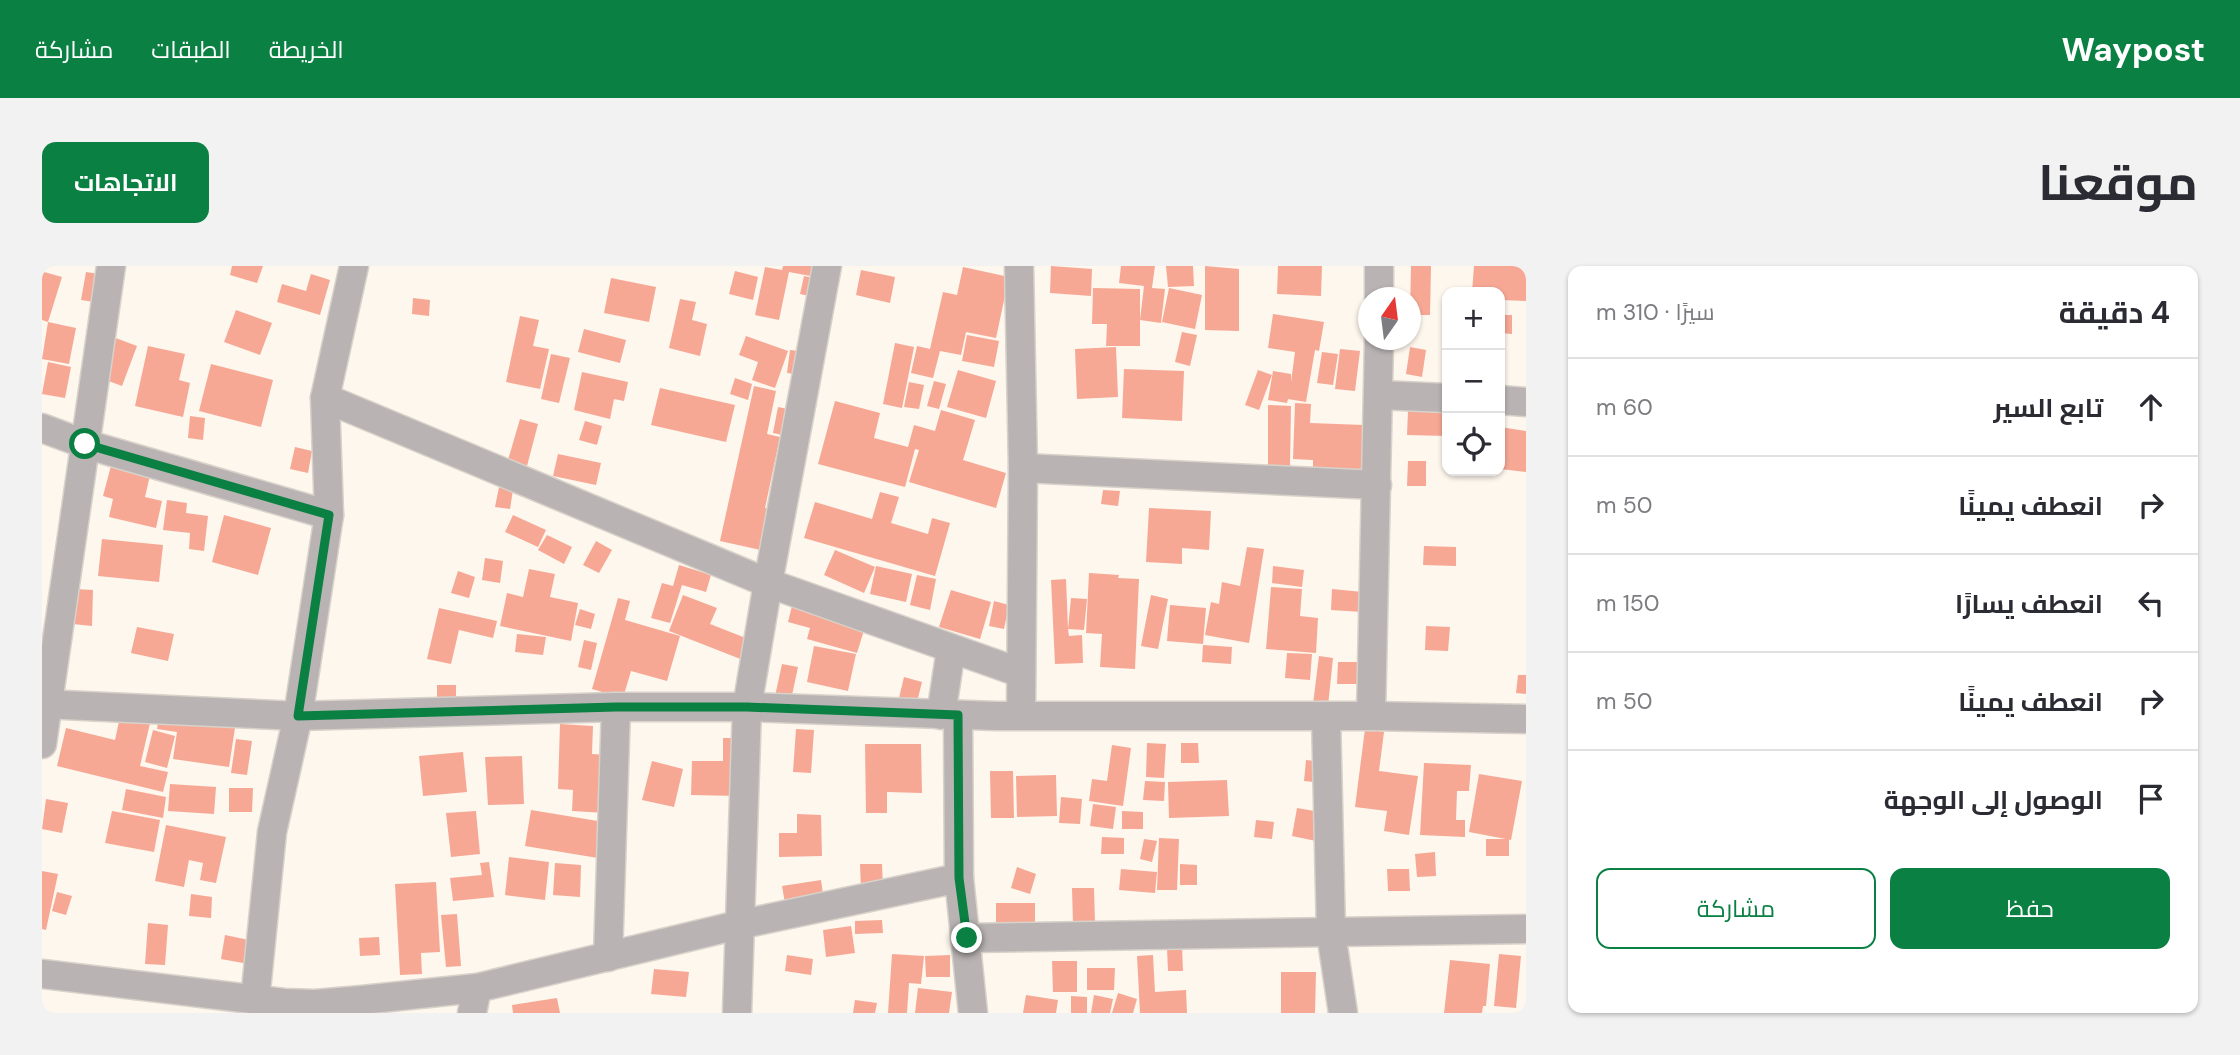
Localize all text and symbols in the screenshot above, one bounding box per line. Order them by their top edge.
text: Waypost [2062,28,2205,71]
text: مشاركة [35,34,113,65]
text: الطبقات [151,34,231,65]
text: الخريطة [269,34,344,65]
button: الاتجاهات [42,142,209,223]
text: موقعنا [2038,151,2198,215]
north arrow [1358,287,1421,350]
map controls [1442,287,1505,476]
button: + [1442,287,1505,350]
text: 4 دقيقة [2059,293,2170,332]
text: سيرًا · 310 m [1596,297,1714,327]
button: − [1442,350,1505,413]
icon: ahead [2132,388,2170,426]
text: تابع السير [1994,391,2103,425]
text: 60 m [1596,392,1653,422]
button: locate [1442,413,1505,476]
route start [69,428,100,459]
icon: right [2132,486,2170,524]
text: انعطف يمينًا [1958,489,2103,523]
text: 50 m [1596,490,1652,520]
icon: left [2132,584,2170,622]
text: انعطف يسارًا [1955,587,2103,621]
text: 150 m [1596,588,1660,618]
icon: right [2132,682,2170,720]
text: انعطف يمينًا [1958,685,2103,719]
text: 50 m [1596,686,1652,716]
icon: arrive [2132,780,2170,818]
text: الوصول إلى الوجهة [1884,783,2103,817]
button: مشاركة [1596,868,1876,949]
button: حفظ [1890,868,2170,949]
route end [951,922,982,953]

